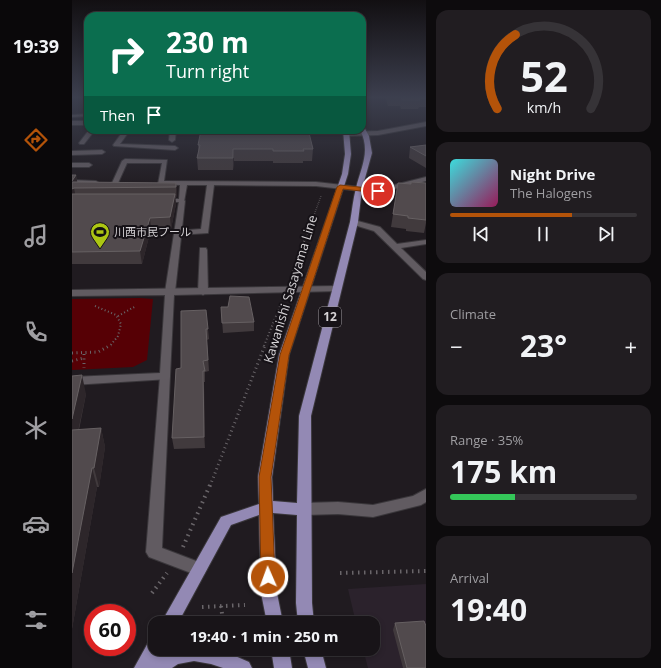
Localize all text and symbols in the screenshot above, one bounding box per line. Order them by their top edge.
text: 230 m [166,23,249,61]
icon: right [100,28,152,80]
text: 19:39 [13,34,59,58]
text: 52 [520,48,567,104]
text: Turn right [166,59,249,83]
text: km/h [526,97,561,116]
icon: arrive [143,104,165,126]
text: Then [100,105,135,125]
icon: directions [22,126,50,154]
text: Night Drive [510,164,595,184]
pin [361,174,395,208]
icon: arrive [367,180,389,202]
text: The Halogens [510,184,592,202]
street label: Kawanishi Sasayama Line [259,213,321,365]
sports icon: 川西市民プール [89,221,111,249]
icon: music [22,222,50,250]
icon: previous [470,223,492,245]
icon: pause [532,223,554,245]
icon: next [595,223,617,245]
place label: 川西市民プール [114,224,191,239]
text: Climate [450,305,496,323]
road number: 12 [319,307,341,327]
icon: phone [22,318,50,346]
text: 23° [520,325,567,366]
text: − [450,331,463,361]
text: + [624,331,637,361]
icon: climate [22,414,50,442]
text: Range · 35% [450,431,523,449]
text: 175 km [450,451,557,492]
icon: car [22,510,50,538]
position arrow [247,556,289,598]
text: Arrival [450,569,489,587]
text: 19:40 [450,589,527,630]
speed limit sign: 60 [84,604,136,656]
icon: filters [22,606,50,634]
text: 19:40 · 1 min · 250 m [190,626,338,646]

